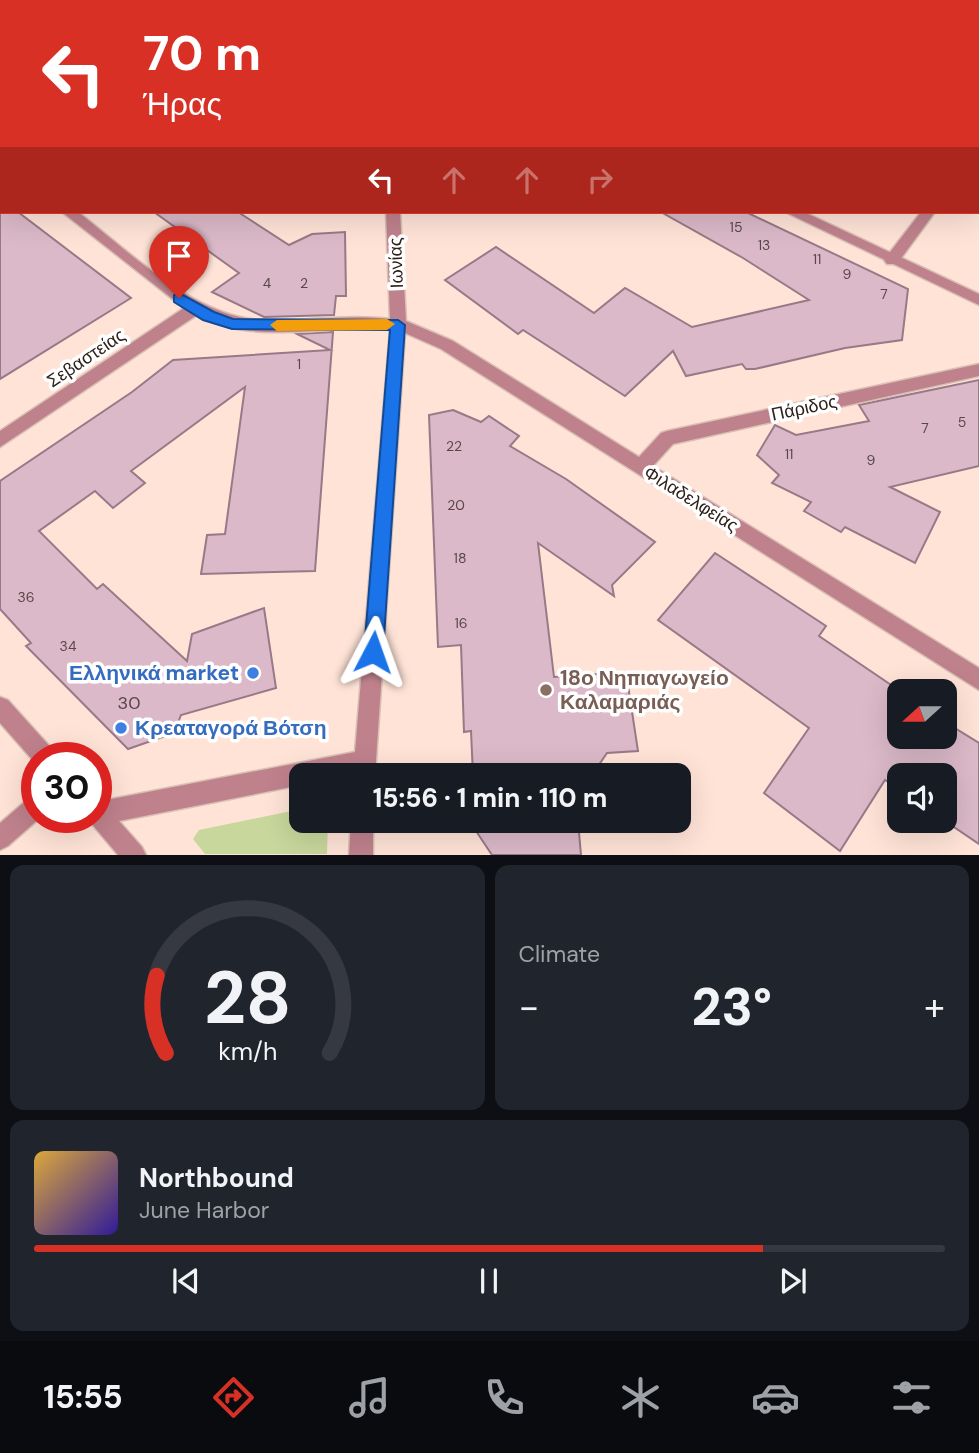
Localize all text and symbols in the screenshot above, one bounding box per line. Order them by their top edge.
text: 70 m [143,21,261,85]
icon: left [28,28,119,119]
text: Ήρας [143,83,222,125]
icon: left [362,161,400,199]
icon: ahead [435,161,473,199]
icon: ahead [508,161,546,199]
icon: right [581,161,619,199]
house number: 15 [730,218,742,236]
pin [149,226,209,298]
house number: 13 [758,236,770,254]
icon: arrive [160,237,198,275]
street label: Ιωνίας [383,237,409,289]
house number: 11 [813,250,821,268]
house number: 9 [843,265,852,283]
house number: 4 [263,274,272,292]
house number: 2 [300,274,308,292]
house number: 7 [880,285,888,303]
street label: Σεβαστείας [42,323,130,393]
house number: 1 [297,355,301,373]
street label: Πάριδος [769,389,839,427]
house number: 5 [958,413,966,431]
house number: 7 [921,419,929,437]
house number: 22 [446,437,462,455]
house number: 11 [785,445,793,463]
house number: 9 [867,451,876,469]
street label: Φιλαδελφείας [639,460,743,538]
house number: 20 [447,496,465,514]
house number: 18 [454,549,466,567]
house number: 36 [17,588,35,606]
house number: 16 [454,614,468,632]
position arrow [336,615,410,689]
house number: 34 [60,637,77,655]
place label: Ελληνικά market [69,659,239,687]
place label: 18ο Νηπιαγωγείο Καλαμαριάς [560,664,729,716]
marker: Ελληνικά market [245,665,261,681]
north arrow [887,679,957,749]
map controls [887,679,957,833]
marker: 18ο Νηπιαγωγείο Καλαμαριάς [538,682,554,698]
house number: 30 [118,691,140,715]
place label: Κρεαταγορά Βότση [135,714,326,742]
marker: Κρεαταγορά Βότση [113,720,129,736]
speed limit sign: 30 [21,742,112,833]
button: sound [887,763,957,833]
text: 15:56 · 1 min · 110 m [373,781,607,815]
text: Climate [519,939,600,969]
text: 28 [203,952,291,1047]
text: 23° [692,973,772,1041]
text: − [519,982,539,1032]
text: + [924,982,945,1032]
text: km/h [218,1035,277,1068]
text: Northbound [139,1161,294,1195]
text: June Harbor [139,1195,269,1225]
icon: previous [167,1262,205,1300]
icon: pause [470,1262,508,1300]
icon: next [774,1262,812,1300]
icon: directions [209,1373,258,1422]
icon: music [345,1373,394,1422]
icon: phone [480,1373,529,1422]
icon: climate [616,1373,665,1422]
icon: car [751,1373,800,1422]
icon: filters [887,1373,936,1422]
text: 15:55 [43,1376,123,1418]

